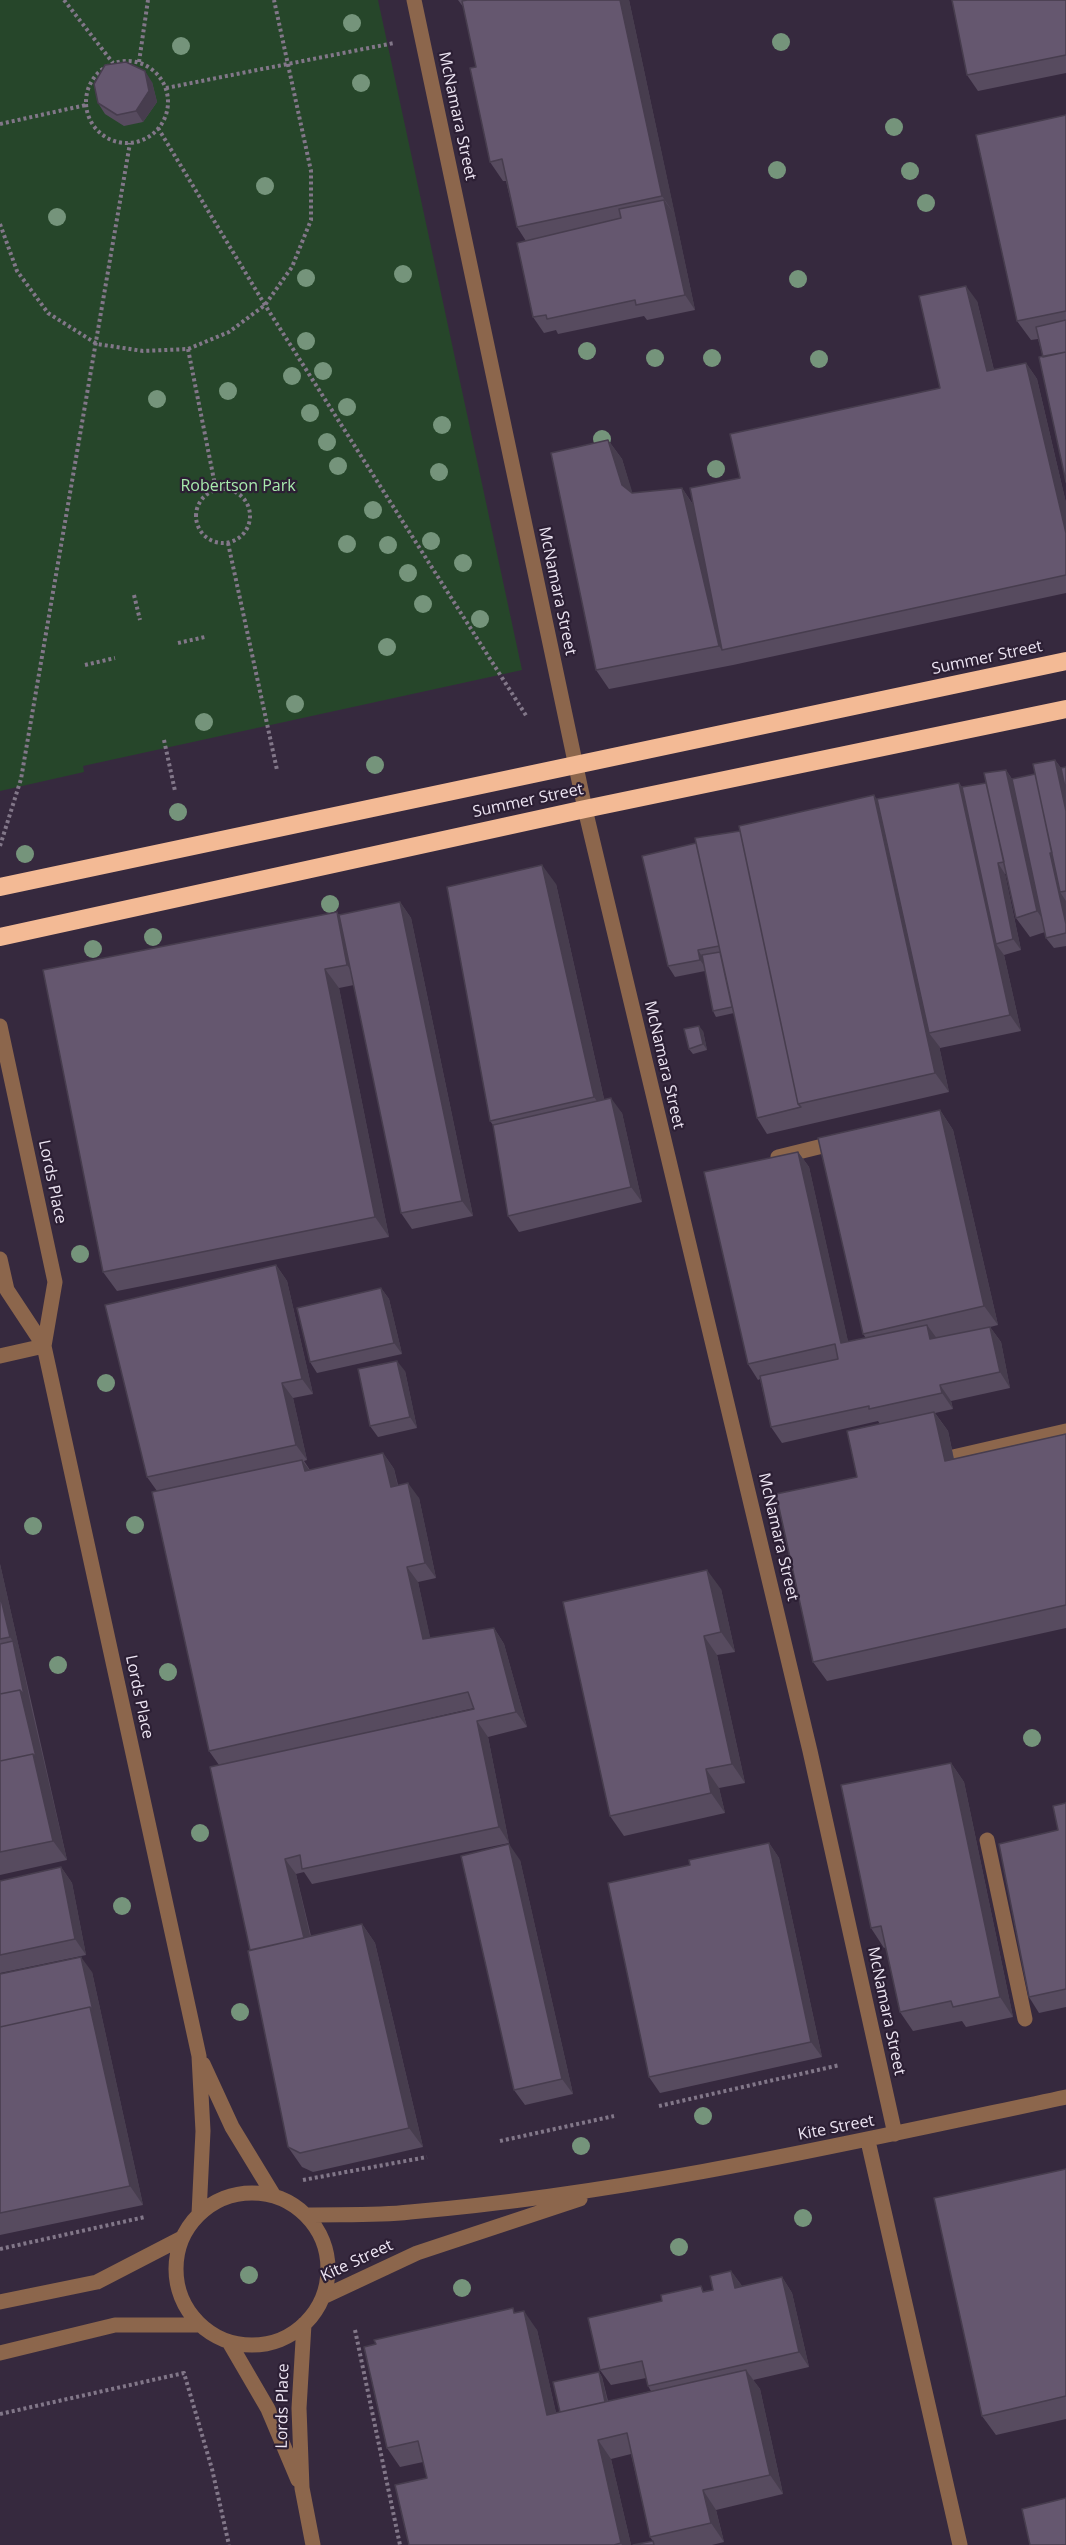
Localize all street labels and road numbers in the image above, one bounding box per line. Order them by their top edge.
street label: McNamara Street [434,50,480,182]
street label: McNamara Street [534,525,580,657]
street label: Summer Street [930,637,1044,679]
street label: Summer Street [471,780,585,822]
street label: McNamara Street [640,999,688,1131]
street label: Lords Place [34,1138,70,1226]
street label: McNamara Street [754,1471,802,1603]
street label: Lords Place [121,1653,157,1741]
street label: McNamara Street [863,1945,909,2077]
street label: Kite Street [796,2111,876,2145]
street label: Kite Street [318,2236,396,2286]
street label: Lords Place [273,2363,293,2449]

